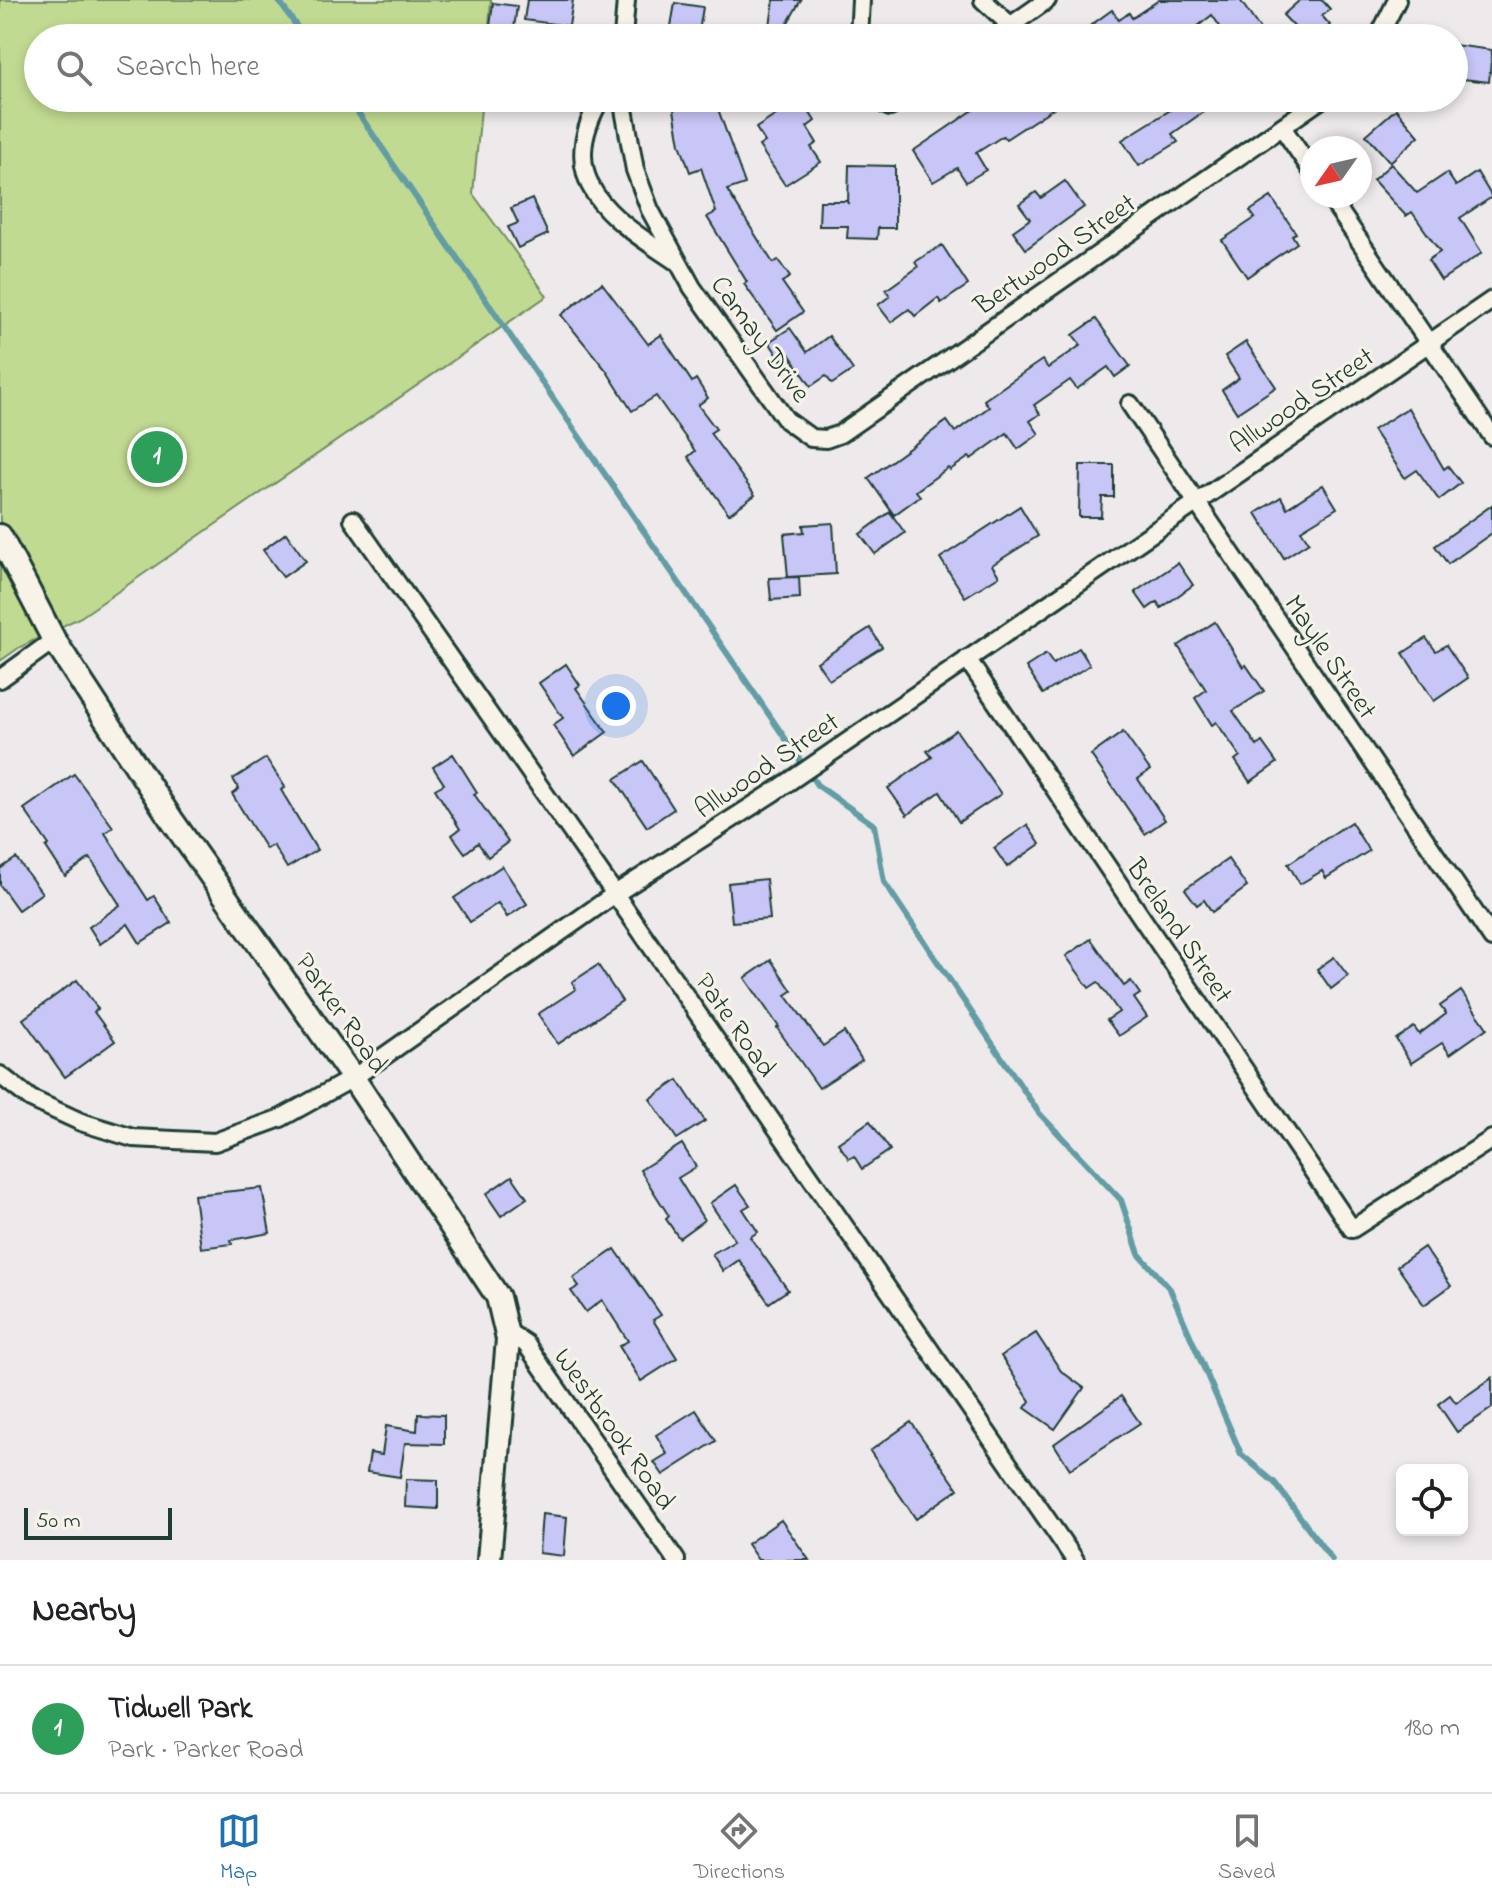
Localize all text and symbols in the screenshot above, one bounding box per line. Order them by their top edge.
search box [24,24,1468,112]
icon: search [52,46,96,90]
text: Search here [116,46,260,90]
north arrow [1300,136,1372,208]
street label: Bertwood Street [966,185,1146,328]
street label: Camay Drive [699,268,820,412]
street label: Allwood Street [1222,338,1384,466]
pin: 1 [131,427,183,487]
street label: Mayle Street [1272,587,1386,728]
your location [596,686,636,726]
street label: Allwood Street [687,703,849,831]
street label: Breland Street [1114,850,1242,1013]
street label: Parker Road [283,945,397,1083]
street label: Pate Road [683,965,785,1087]
street label: Westbrook Road [542,1341,685,1520]
map controls [1396,1464,1468,1536]
button: locate [1396,1464,1468,1536]
scale bar [24,1504,172,1540]
text: 50 m [36,1506,81,1538]
text: Nearby [32,1587,136,1637]
text: Tidwell Park [108,1688,252,1732]
text: 1 [54,1710,62,1748]
text: 180 m [1404,1710,1460,1748]
text: Park · Parker Road [108,1732,303,1770]
tab: Map [217,1809,261,1889]
tab: Directions [694,1809,785,1889]
tab: Saved [1218,1809,1275,1889]

